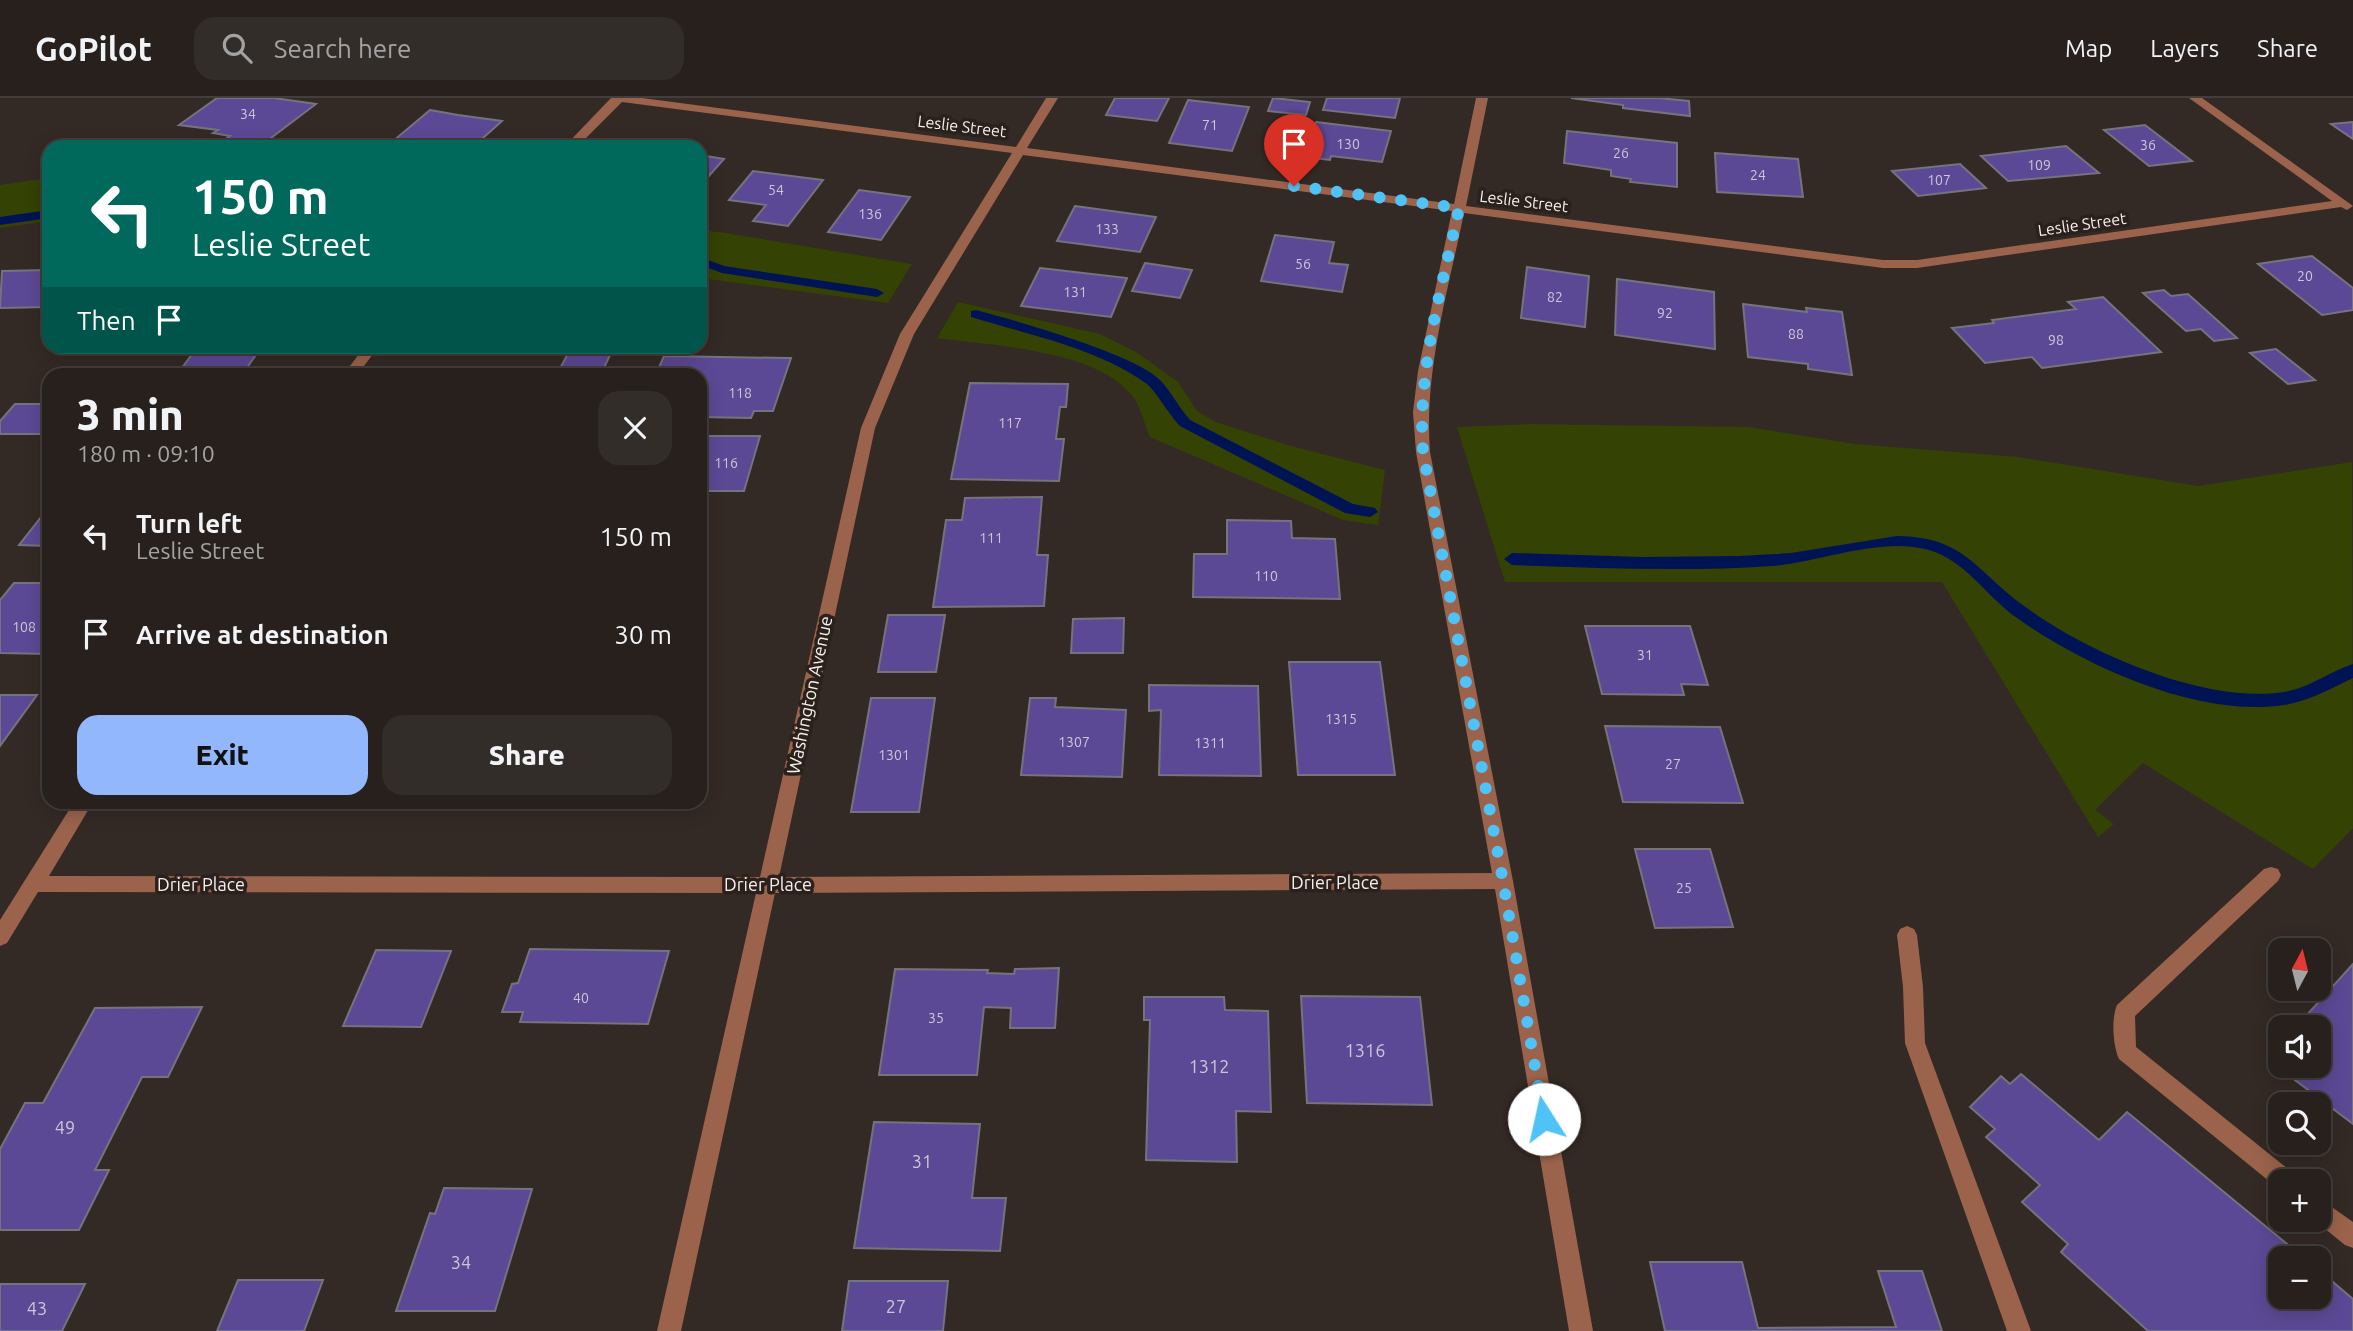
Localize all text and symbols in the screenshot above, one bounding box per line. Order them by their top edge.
search box [194,17,684,80]
icon: search [218,29,256,67]
text: GoPilot [35,30,152,67]
text: Search here [274,34,411,63]
text: Map [2065,35,2112,62]
text: Layers [2150,35,2219,62]
text: Share [2257,35,2318,62]
house number: 34 [240,106,256,122]
street label: Leslie Street [917,112,1008,140]
pin [1264,114,1324,186]
house number: 71 [1202,117,1218,133]
icon: arrive [1275,125,1313,163]
house number: 130 [1336,136,1360,152]
house number: 36 [2140,137,2156,153]
house number: 26 [1613,145,1629,161]
house number: 109 [2027,157,2051,173]
house number: 24 [1750,167,1766,183]
icon: left [77,168,168,259]
text: 150 m [192,168,329,223]
house number: 107 [1927,172,1951,188]
house number: 54 [768,182,784,198]
street label: Leslie Street [1479,187,1570,215]
house number: 136 [858,206,882,222]
street label: Leslie Street [2037,209,2128,239]
house number: 133 [1095,221,1119,237]
text: Leslie Street [192,226,370,262]
house number: 56 [1295,256,1311,272]
house number: 20 [2297,268,2313,284]
house number: 131 [1063,284,1087,300]
house number: 82 [1547,289,1563,305]
icon: arrive [150,301,188,339]
house number: 92 [1657,305,1673,321]
text: Then [77,306,136,335]
house number: 88 [1788,326,1804,342]
house number: 98 [2048,332,2064,348]
house number: 118 [728,385,752,401]
text: 3 min [77,391,184,438]
button: close [598,391,672,465]
house number: 117 [998,415,1022,431]
text: 180 m · 09:10 [77,441,215,466]
house number: 116 [714,455,738,471]
text: Turn left [136,509,242,538]
icon: left [77,517,115,555]
text: 150 m [600,522,672,551]
house number: 111 [979,530,1003,546]
text: Leslie Street [136,538,264,563]
house number: 110 [1254,568,1278,584]
street label: Washington Avenue [782,614,836,776]
icon: arrive [77,615,115,653]
house number: 108 [12,619,36,635]
text: Arrive at destination [136,620,389,649]
text: 30 m [614,620,672,649]
house number: 31 [1637,647,1653,663]
house number: 1315 [1325,711,1357,727]
button: Exit [77,715,368,795]
button: Share [382,715,672,795]
house number: 1307 [1058,734,1090,750]
house number: 1311 [1194,735,1226,751]
house number: 1301 [878,747,910,763]
house number: 27 [1665,756,1681,772]
street label: Drier Place [1291,872,1379,892]
street label: Drier Place [157,874,245,894]
street label: Drier Place [724,874,812,894]
house number: 25 [1676,880,1692,896]
north arrow [2268,938,2331,1001]
map controls [2268,938,2331,1309]
house number: 40 [573,990,589,1006]
house number: 35 [928,1010,944,1026]
button: sound [2268,1015,2331,1078]
house number: 1316 [1345,1040,1385,1060]
house number: 1312 [1189,1056,1229,1076]
position arrow [1507,1082,1581,1156]
button: search [2268,1092,2331,1155]
house number: 49 [55,1117,75,1137]
house number: 31 [912,1151,932,1171]
button: + [2268,1169,2331,1232]
button: − [2268,1246,2331,1309]
house number: 34 [451,1252,471,1272]
house number: 27 [886,1296,906,1316]
house number: 43 [27,1298,47,1318]

